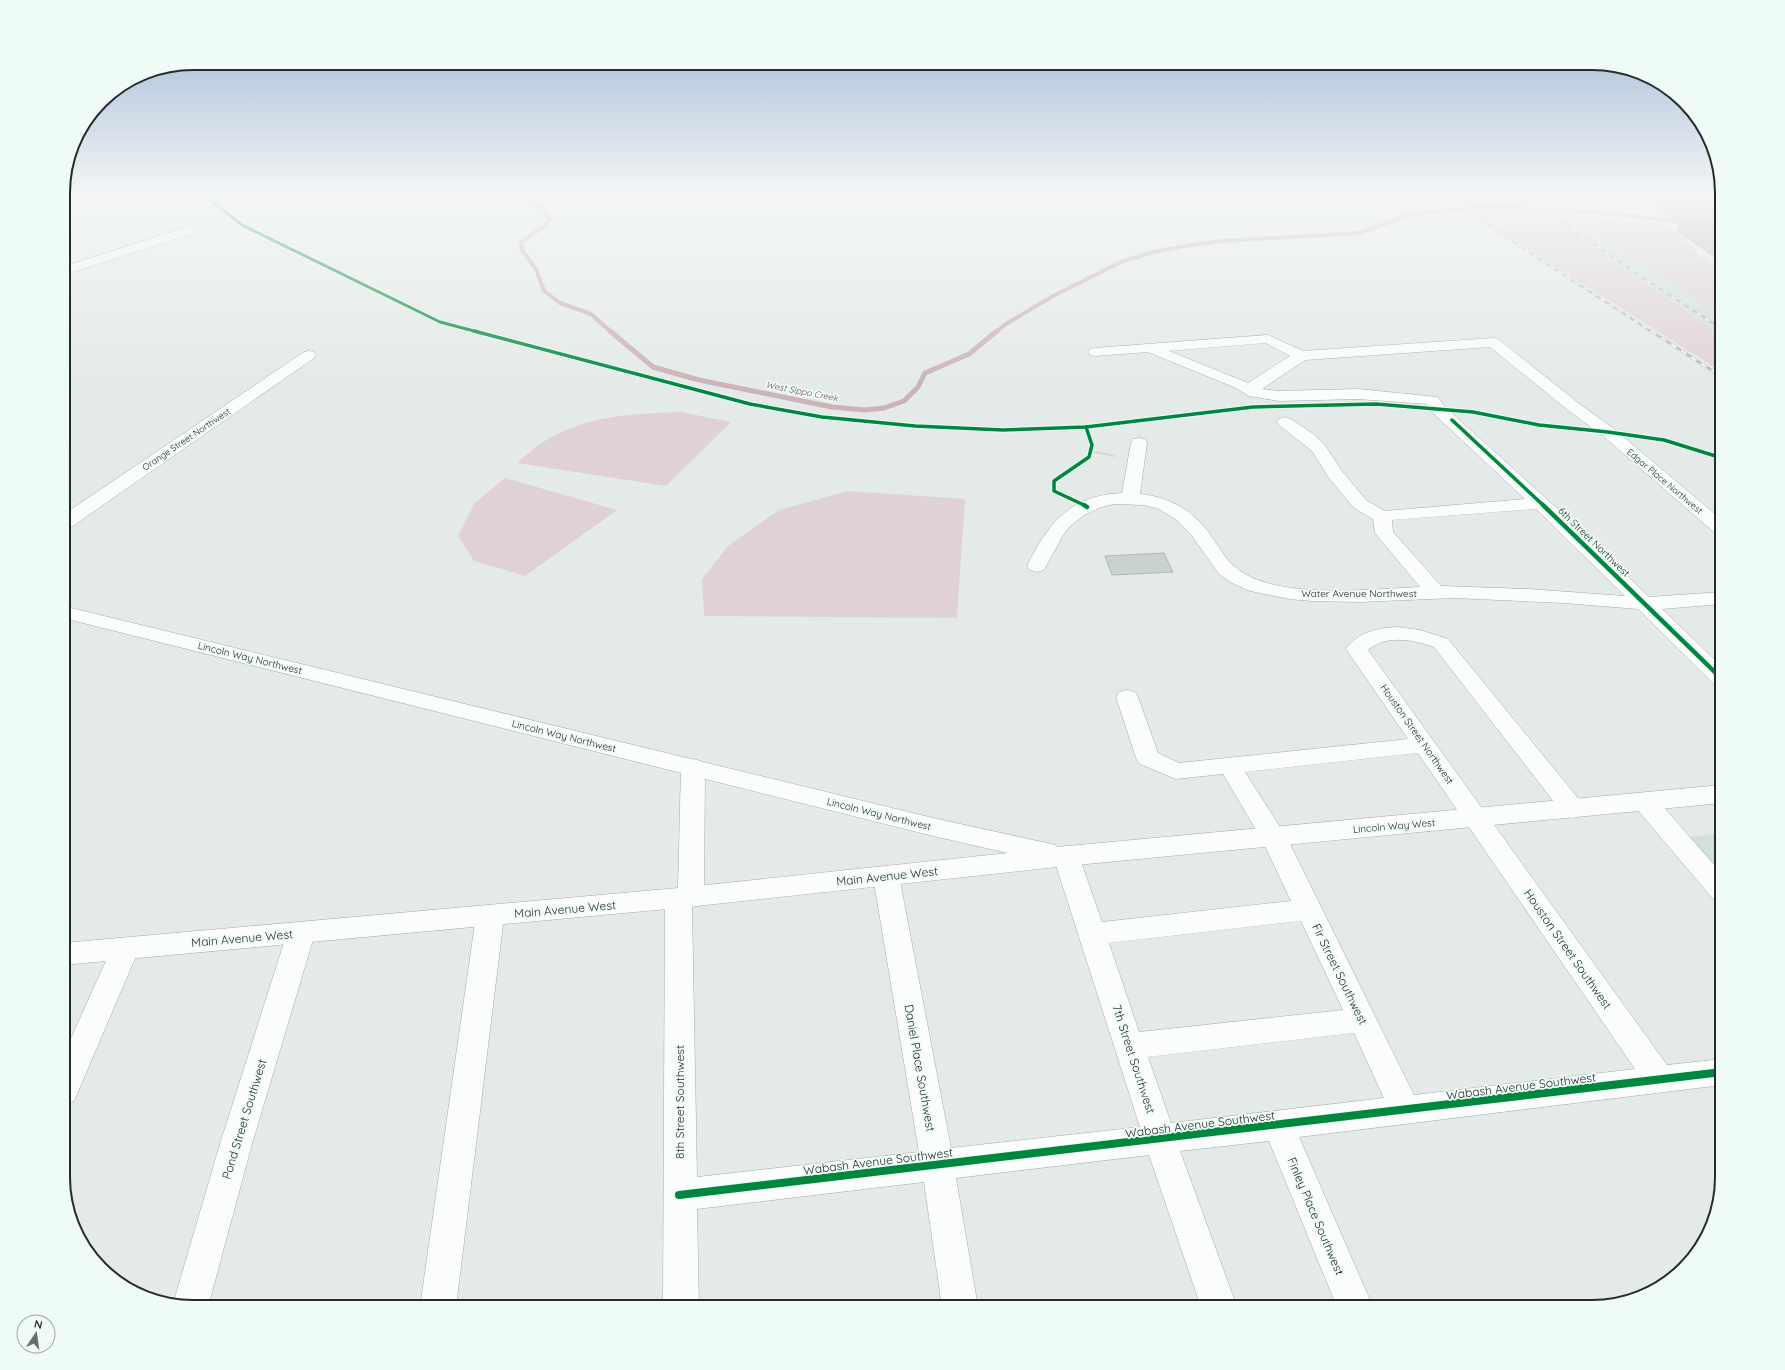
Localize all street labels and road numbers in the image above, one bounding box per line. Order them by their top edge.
street label: Orange Street Northwest [140,405,232,473]
street label: Edgar Place Northwest [1625,446,1705,516]
street label: 6th Street Northwest [1555,504,1633,580]
street label: Water Avenue Northwest [1301,587,1417,600]
street label: Lincoln Way Northwest [197,639,304,677]
street label: Houston Street Northwest [1378,682,1457,787]
street label: Lincoln Way Northwest [511,717,618,755]
street label: Lincoln Way Northwest [826,795,933,833]
street label: Lincoln Way West [1352,816,1436,836]
street label: Main Avenue West [835,863,939,889]
street label: Houston Street Southwest [1521,886,1615,1012]
street label: Main Avenue West [513,897,617,921]
street label: Fir Street Southwest [1309,921,1371,1027]
street label: Main Avenue West [190,926,294,950]
street label: Daniel Place Southwest [901,1003,939,1133]
street label: 7th Street Southwest [1109,1003,1159,1115]
street label: 8th Street Southwest [672,1045,687,1159]
street label: Pond Street Southwest [219,1057,269,1181]
street label: Wabash Avenue Southwest [1445,1069,1597,1103]
street label: Wabash Avenue Southwest [1124,1107,1276,1141]
street label: Wabash Avenue Southwest [802,1144,954,1178]
street label: Finley Place Southwest [1284,1155,1348,1277]

